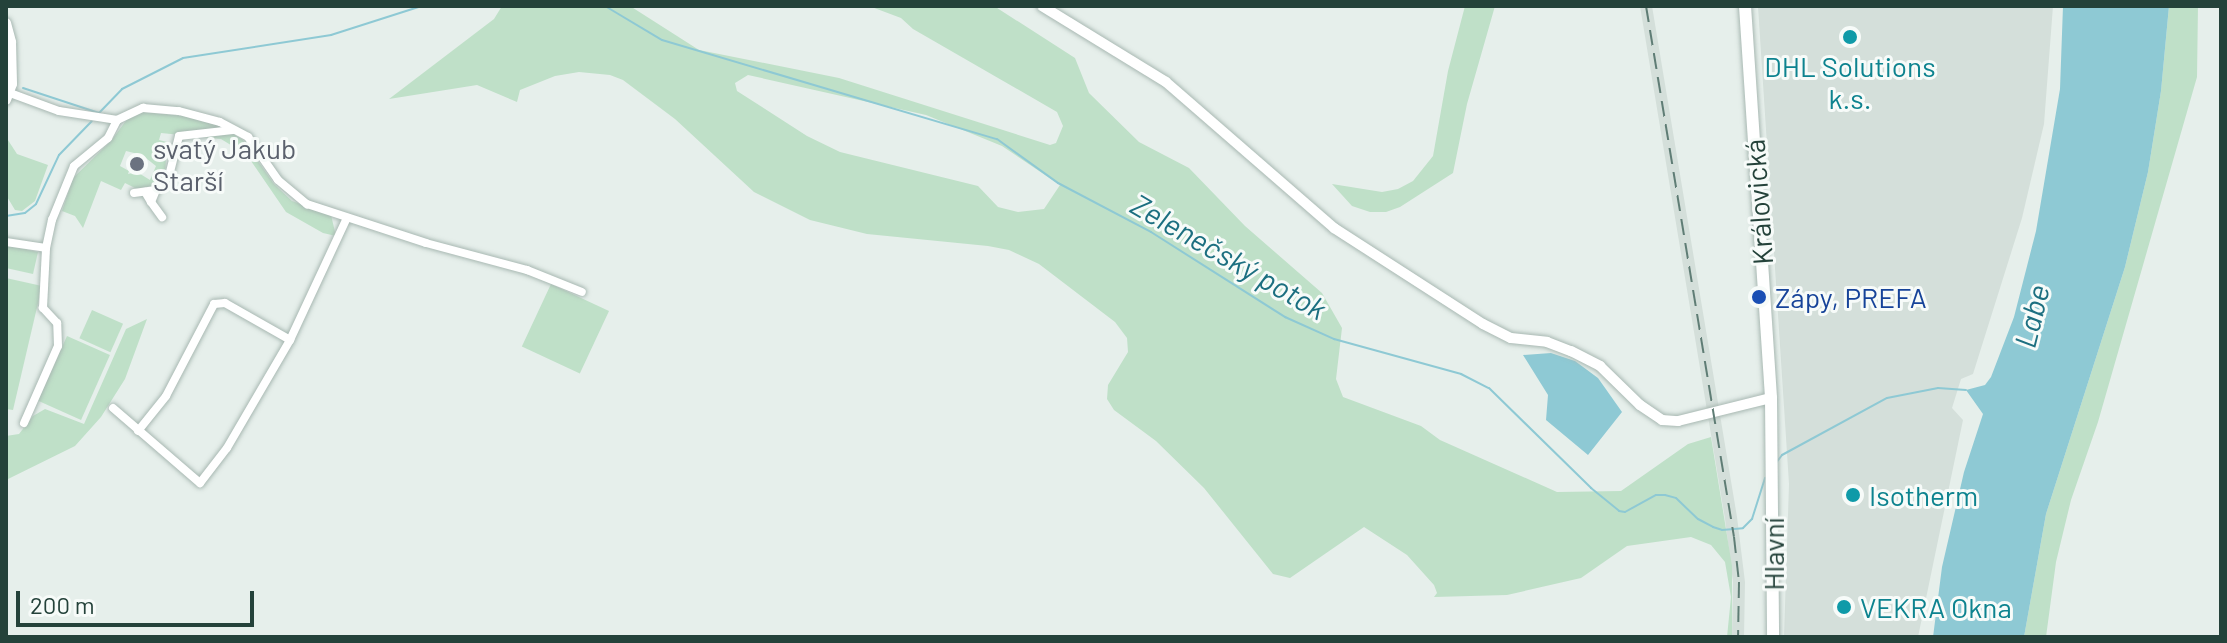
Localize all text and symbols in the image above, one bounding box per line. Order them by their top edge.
marker: DHL Solutions k.s. [1841,28,1859,46]
place label: DHL Solutions k.s. [1764,49,1936,115]
place label: svatý Jakub Starší [153,131,296,197]
street label: Královická [1737,138,1779,266]
marker: svatý Jakub Starší [128,155,146,173]
water label: Zelenečský potok [1125,185,1333,327]
place label: Zápy, PREFA [1775,280,1927,314]
water label: Labe [2006,281,2056,351]
marker: Zápy, PREFA [1750,288,1768,306]
place label: Isotherm [1869,478,1978,512]
marker: Isotherm [1844,486,1862,504]
street label: Hlavní [1756,517,1790,591]
scale bar [20,575,258,625]
text: 200 m [30,590,95,619]
place label: VEKRA Okna [1860,590,2012,624]
marker: VEKRA Okna [1835,598,1853,616]

